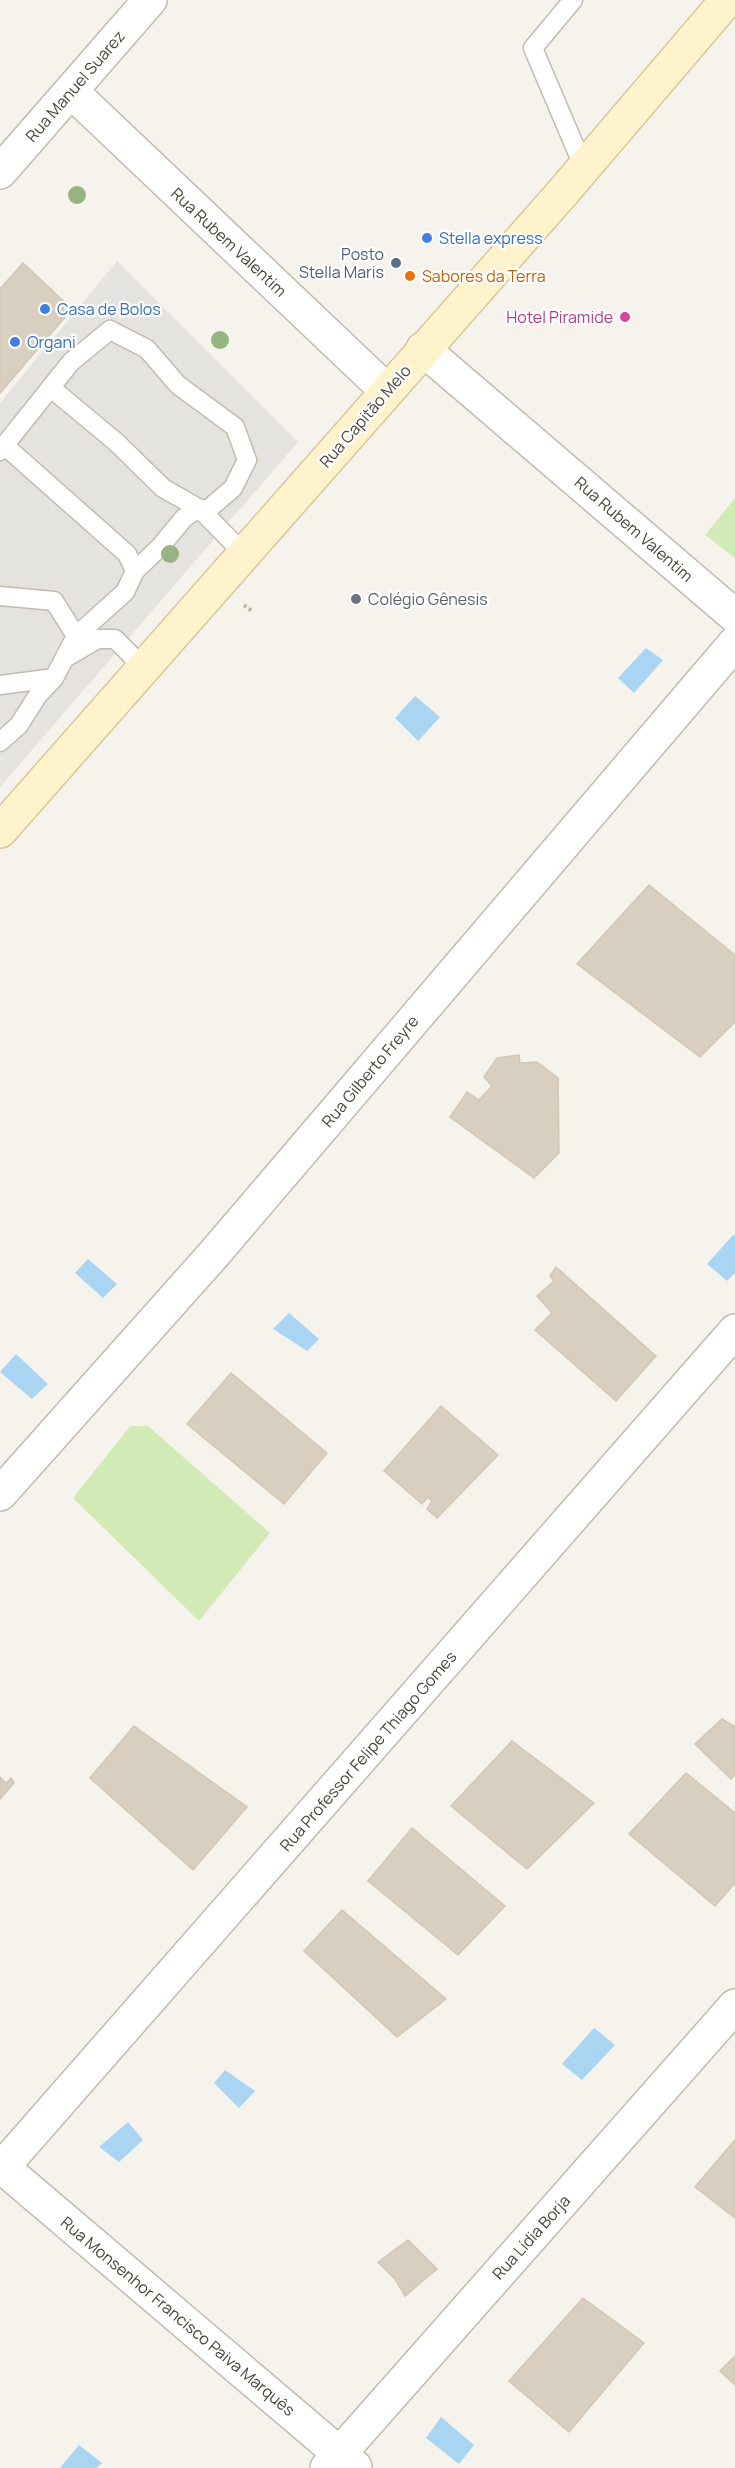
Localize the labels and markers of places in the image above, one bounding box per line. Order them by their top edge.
place label: Stella express [439,227,543,249]
marker: Stella express [420,231,434,245]
place label: Posto Stella Maris [299,243,384,283]
marker: Posto Stella Maris [389,256,403,270]
place label: Sabores da Terra [422,265,546,287]
marker: Sabores da Terra [403,269,417,283]
place label: Casa de Bolos [57,298,161,320]
marker: Casa de Bolos [38,302,52,316]
place label: Hotel Piramide [506,306,613,328]
marker: Hotel Piramide [618,310,632,324]
place label: Organi [27,331,76,353]
marker: Organi [8,335,22,349]
place label: Colégio Gênesis [368,588,488,610]
marker: Colégio Gênesis [349,592,363,606]

